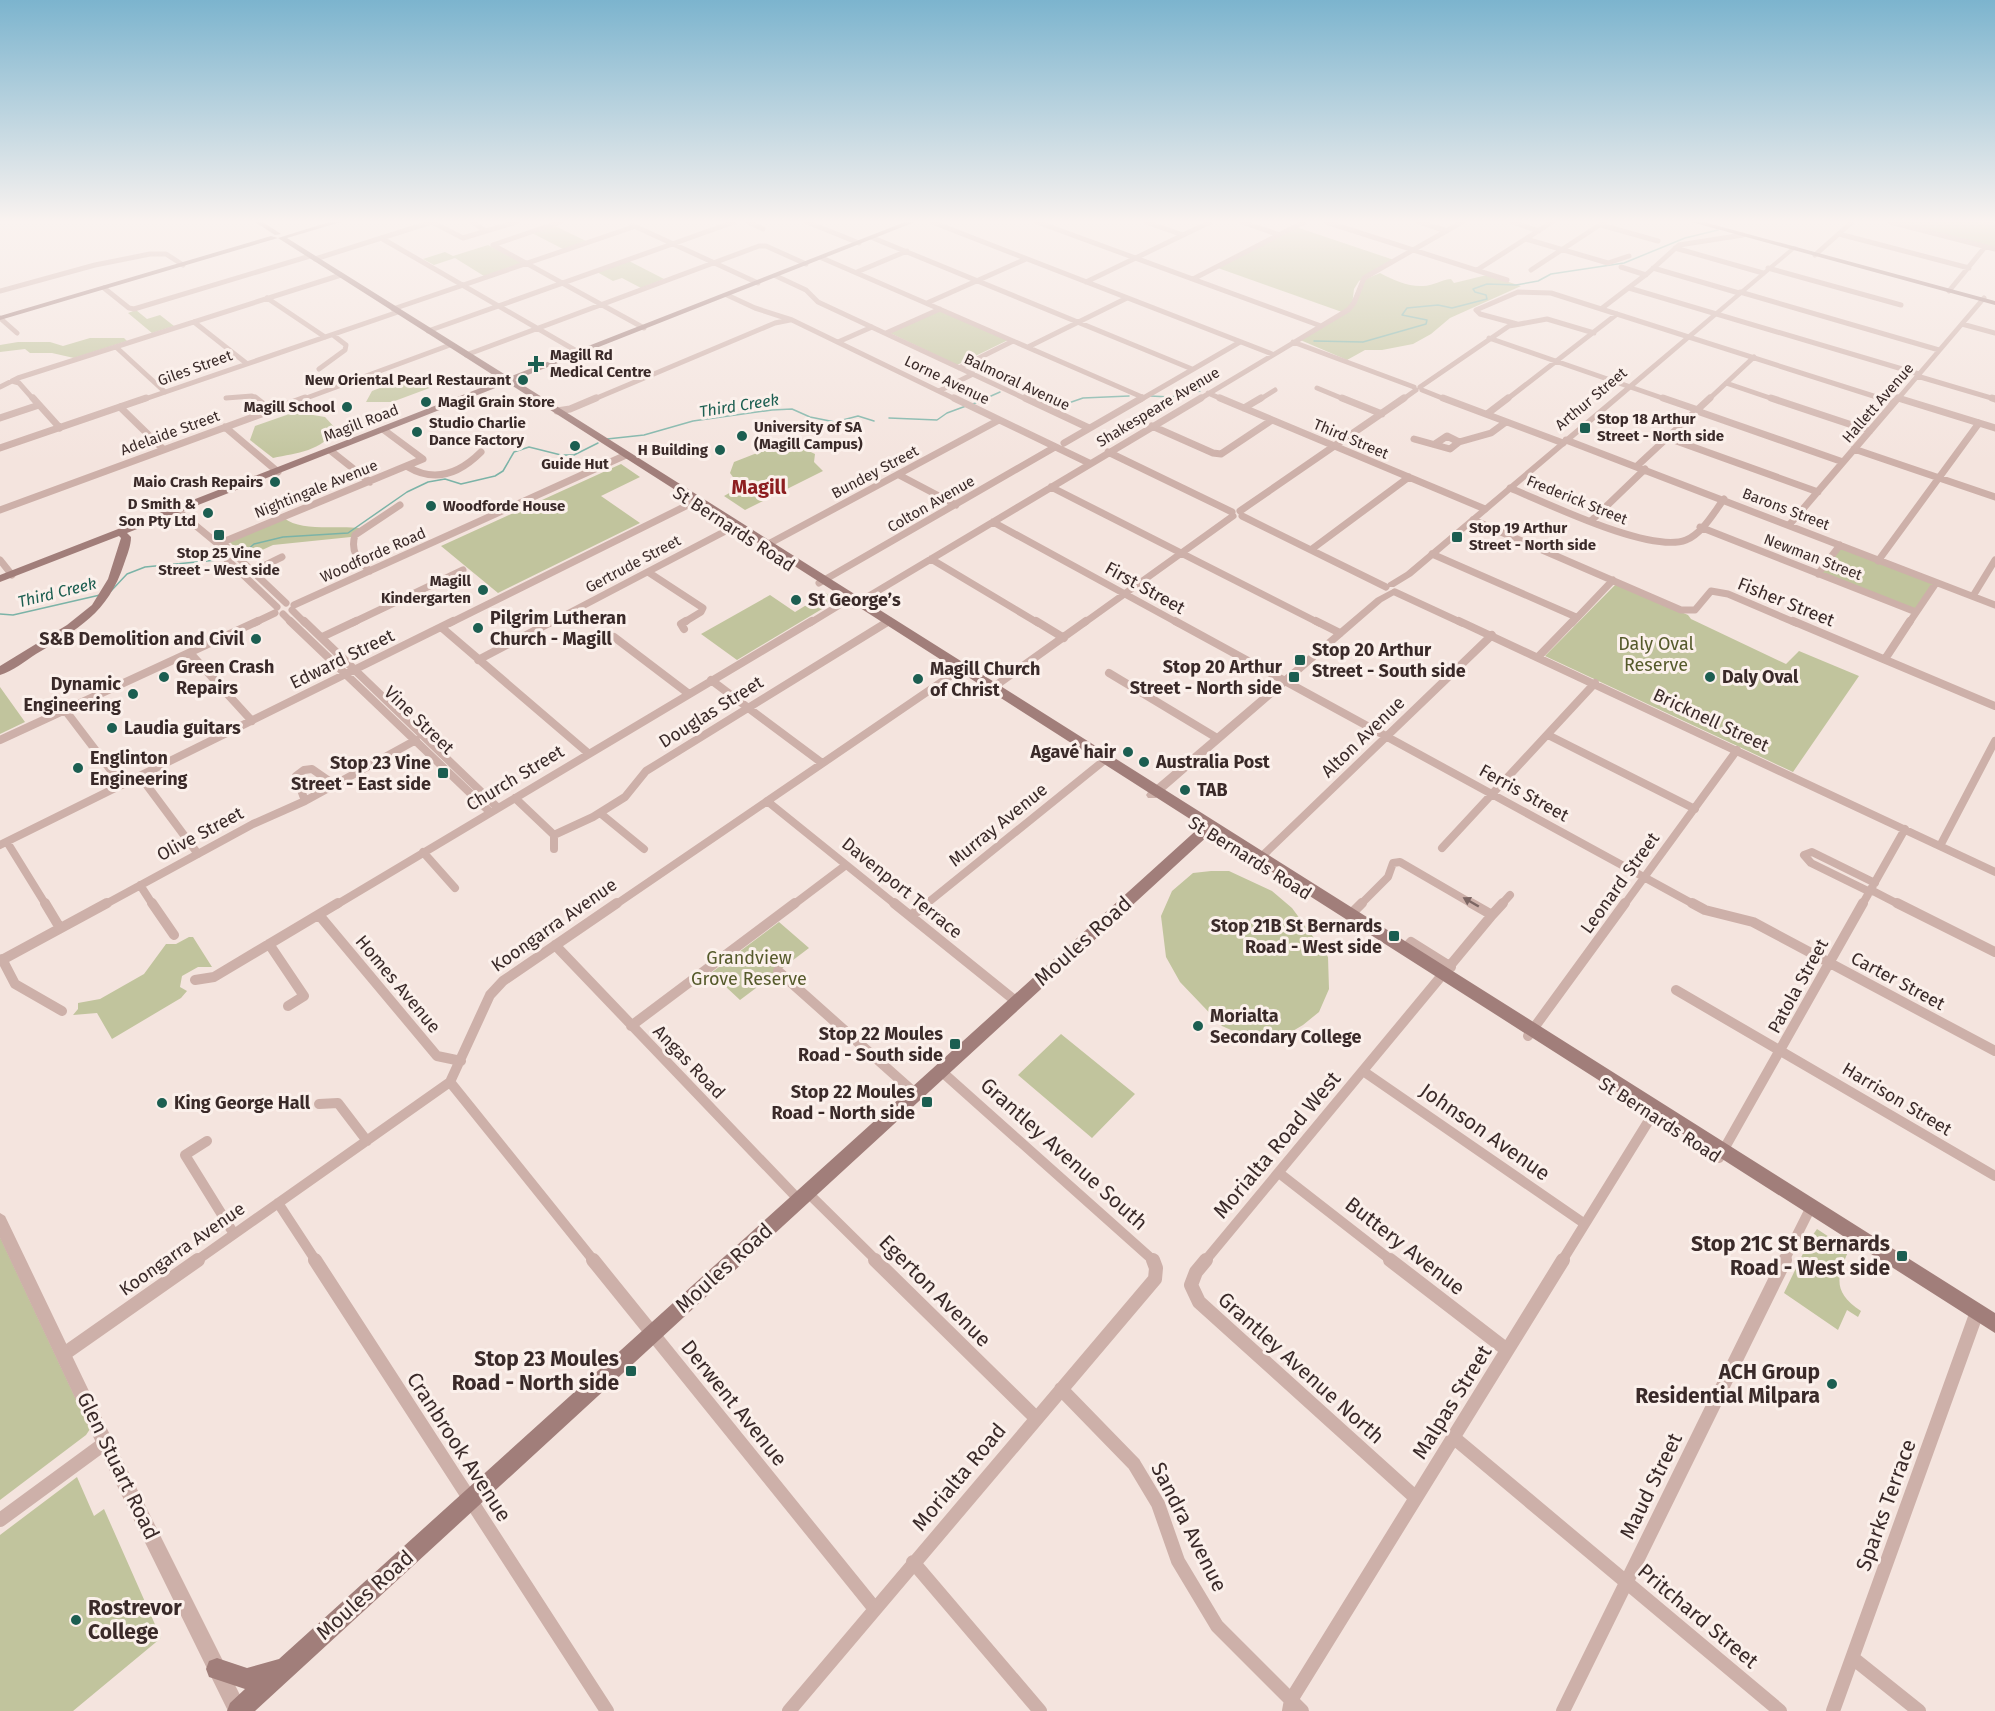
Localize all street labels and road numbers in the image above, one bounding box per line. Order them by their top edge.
street label: Giles Street [155,346,235,390]
street label: Balmoral Avenue [961,350,1073,414]
street label: Lorne Avenue [902,352,992,408]
street label: Hallett Avenue [1839,359,1917,447]
street label: Shakespeare Avenue [1093,363,1223,451]
street label: Arthur Street [1552,364,1631,434]
street label: Magill Road [321,400,401,446]
street label: Adelaide Street [118,407,223,459]
street label: Third Street [1311,415,1392,463]
street label: Bundey Street [828,441,922,502]
street label: Nightingale Avenue [252,456,380,522]
street label: Colton Avenue [884,472,978,536]
street label: Frederick Street [1524,472,1631,529]
street label: St Bernards Road [669,481,799,577]
street label: Barons Street [1740,484,1833,534]
street label: Woodforde Road [318,524,428,586]
street label: Newman Street [1761,530,1865,584]
street label: Gertrude Street [582,531,684,597]
street label: First Street [1101,557,1189,619]
street label: Fisher Street [1734,573,1838,632]
street label: Edward Street [286,624,398,694]
street label: Douglas Street [655,671,768,753]
street label: Vine Street [379,681,459,759]
street label: Bricknell Street [1650,684,1773,757]
street label: Alton Avenue [1317,692,1409,782]
street label: Church Street [462,740,568,816]
street label: Ferris Street [1475,759,1573,827]
street label: Murray Avenue [944,778,1052,872]
street label: Olive Street [153,802,248,866]
street label: St Bernards Road [1184,811,1316,905]
street label: Leonard Street [1576,828,1664,938]
street label: Davenport Terrace [837,833,967,943]
street label: Koongarra Avenue [487,873,621,977]
street label: Moules Road [1029,890,1137,992]
street label: Homes Avenue [351,931,445,1037]
street label: Patola Street [1763,935,1833,1037]
street label: Carter Street [1847,947,1949,1015]
street label: Angas Road [648,1020,730,1104]
street label: Harrison Street [1838,1058,1956,1141]
street label: Morialta Road West [1208,1066,1346,1224]
street label: Grantley Avenue South [975,1072,1153,1236]
street label: St Bernards Road [1595,1072,1725,1168]
street label: Johnson Avenue [1415,1077,1555,1187]
street label: Buttery Avenue [1340,1191,1470,1301]
street label: Koongarra Avenue [115,1197,249,1301]
street label: Moules Road [670,1217,778,1319]
street label: Egerton Avenue [873,1229,997,1353]
street label: Grantley Avenue North [1212,1286,1390,1450]
street label: Derwent Avenue [675,1335,793,1471]
street label: Malpas Street [1407,1340,1498,1464]
street label: Cranbrook Avenue [401,1367,517,1527]
street label: Glen Stuart Road [71,1388,165,1544]
street label: Morialta Road [906,1418,1012,1536]
street label: Maud Street [1614,1428,1688,1543]
street label: Sparks Terrace [1850,1436,1922,1574]
street label: Sandra Avenue [1145,1458,1233,1596]
street label: Moules Road [311,1544,419,1646]
street label: Pritchard Street [1632,1558,1764,1674]

